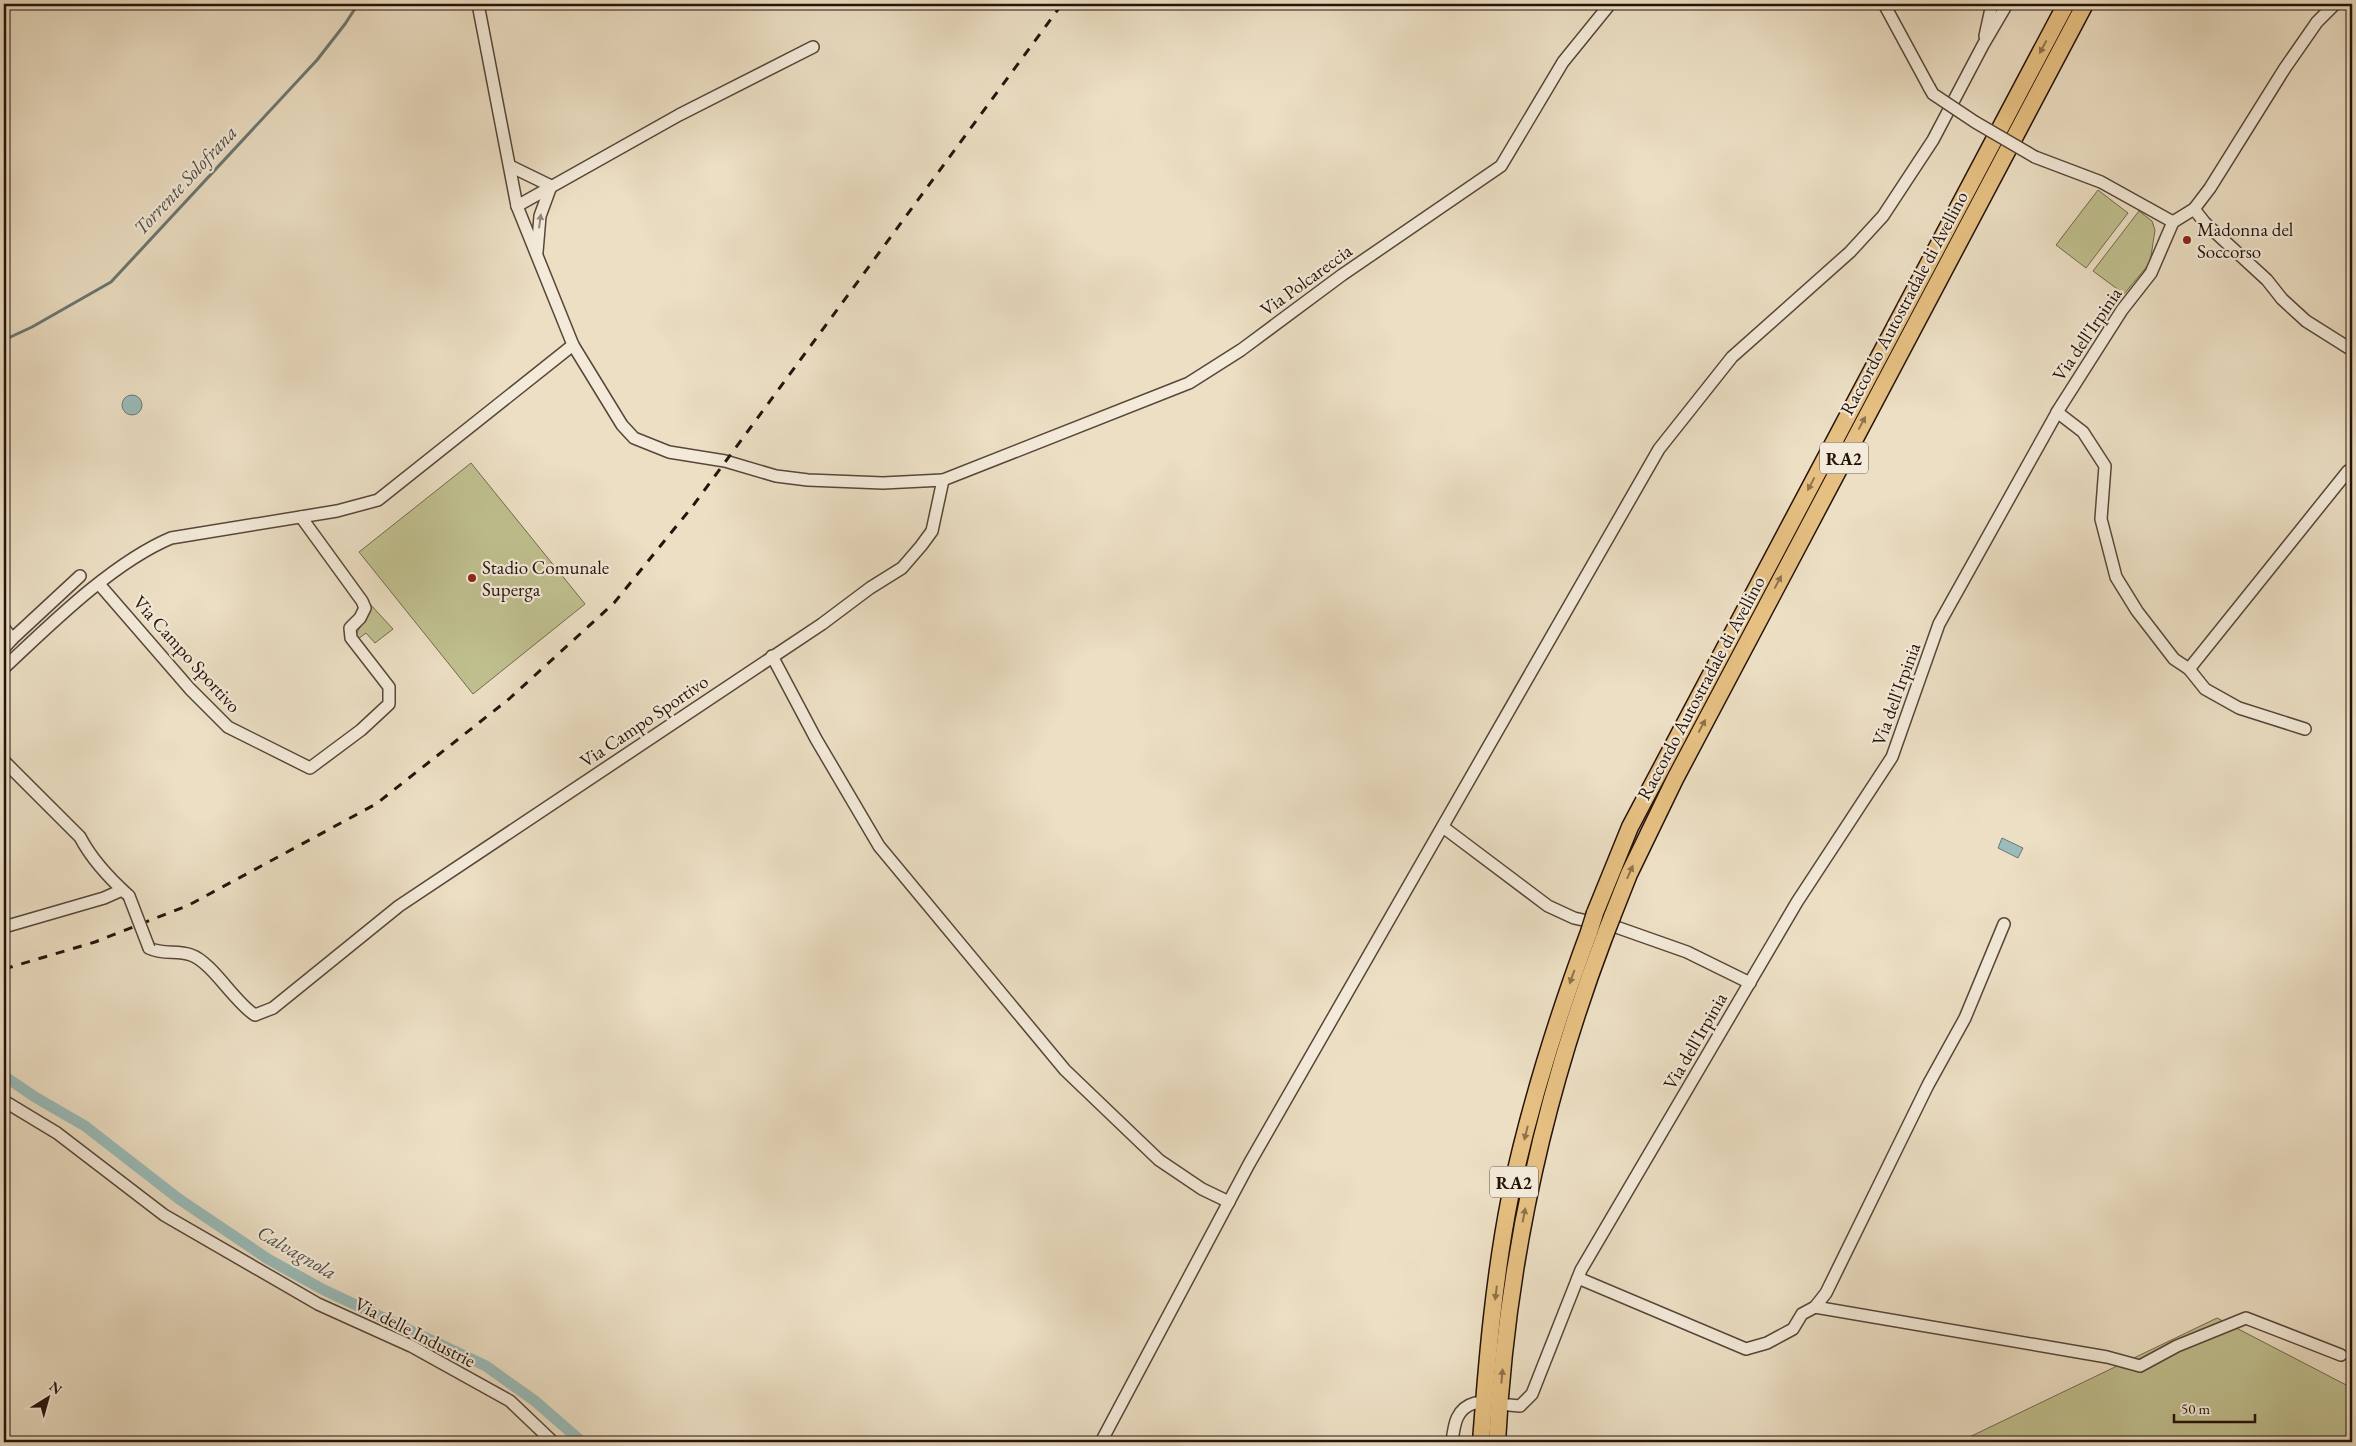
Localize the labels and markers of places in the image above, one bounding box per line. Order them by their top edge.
place label: Madonna del Soccorso [2197,217,2294,264]
marker: Madonna del Soccorso [2181,234,2193,246]
place label: Stadio Comunale Superga [482,555,609,602]
marker: Stadio Comunale Superga [466,572,478,584]

